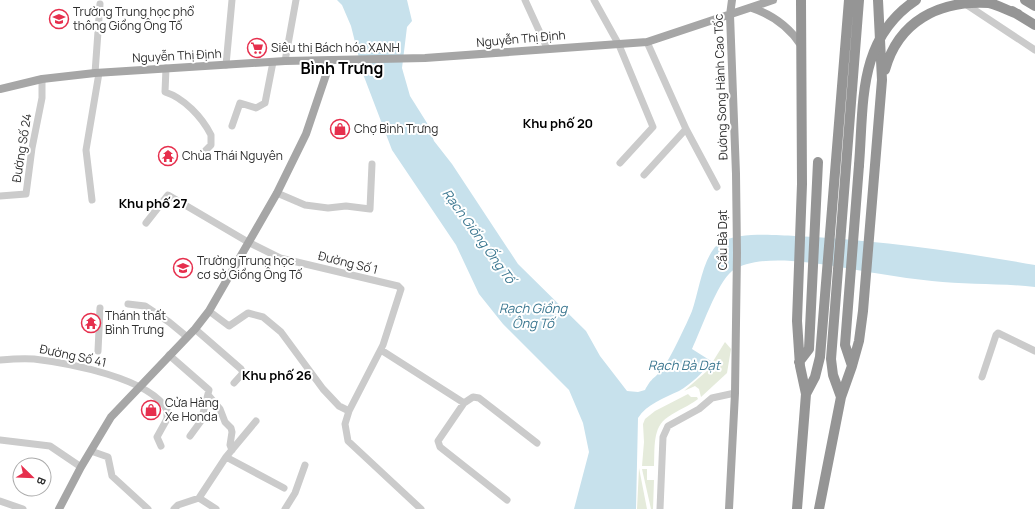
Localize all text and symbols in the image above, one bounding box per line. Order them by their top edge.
place label: Trường Trung học phổ thông Giồng Ông Tố [73,3,194,34]
school or university icon: Trường Trung học phổ thông Giồng Ông Tố [48,8,70,30]
street label: Đường Song Hành Cao Tốc [709,13,732,160]
street label: Nguyễn Thị Định [476,26,566,51]
supermarket icon: Siêu thị Bách hóa XANH [246,37,268,59]
place label: Siêu thị Bách hóa XANH [271,39,400,56]
street label: Nguyễn Thị Định [132,45,222,66]
district label: Bình Trưng [301,57,383,79]
street label: Đường Số 24 [8,112,35,184]
district label: Khu phố 20 [523,114,593,132]
shop icon: Chợ Bình Trưng [329,118,351,140]
place label: Chợ Bình Trưng [354,120,438,137]
temple icon: Chùa Thái Nguyên [157,145,179,167]
place label: Chùa Thái Nguyên [182,147,283,164]
water label: Rạch Giống Ống Tố [439,185,521,290]
district label: Khu phố 27 [119,194,187,212]
street label: Cầu Bà Dạt [714,209,731,270]
street label: Đường Số 1 [317,247,380,278]
place label: Trường Trung học cơ sở Giồng Ông Tố [197,252,302,283]
school or university icon: Trường Trung học cơ sở Giồng Ông Tố [172,257,194,279]
water label: Rạch Giồng Ông Tố [499,299,568,332]
place label: Thánh thất Bình Trưng [105,307,166,338]
temple icon: Thánh thất Bình Trưng [80,312,102,334]
street label: Đường Số 41 [38,340,108,371]
water label: Rạch Bà Dạt [648,356,722,374]
district label: Khu phố 26 [242,366,312,384]
place label: Cửa Hàng Xe Honda [165,394,219,425]
shop icon: Cửa Hàng Xe Honda [140,399,162,421]
north arrow [12,457,52,497]
text: B [33,475,50,487]

